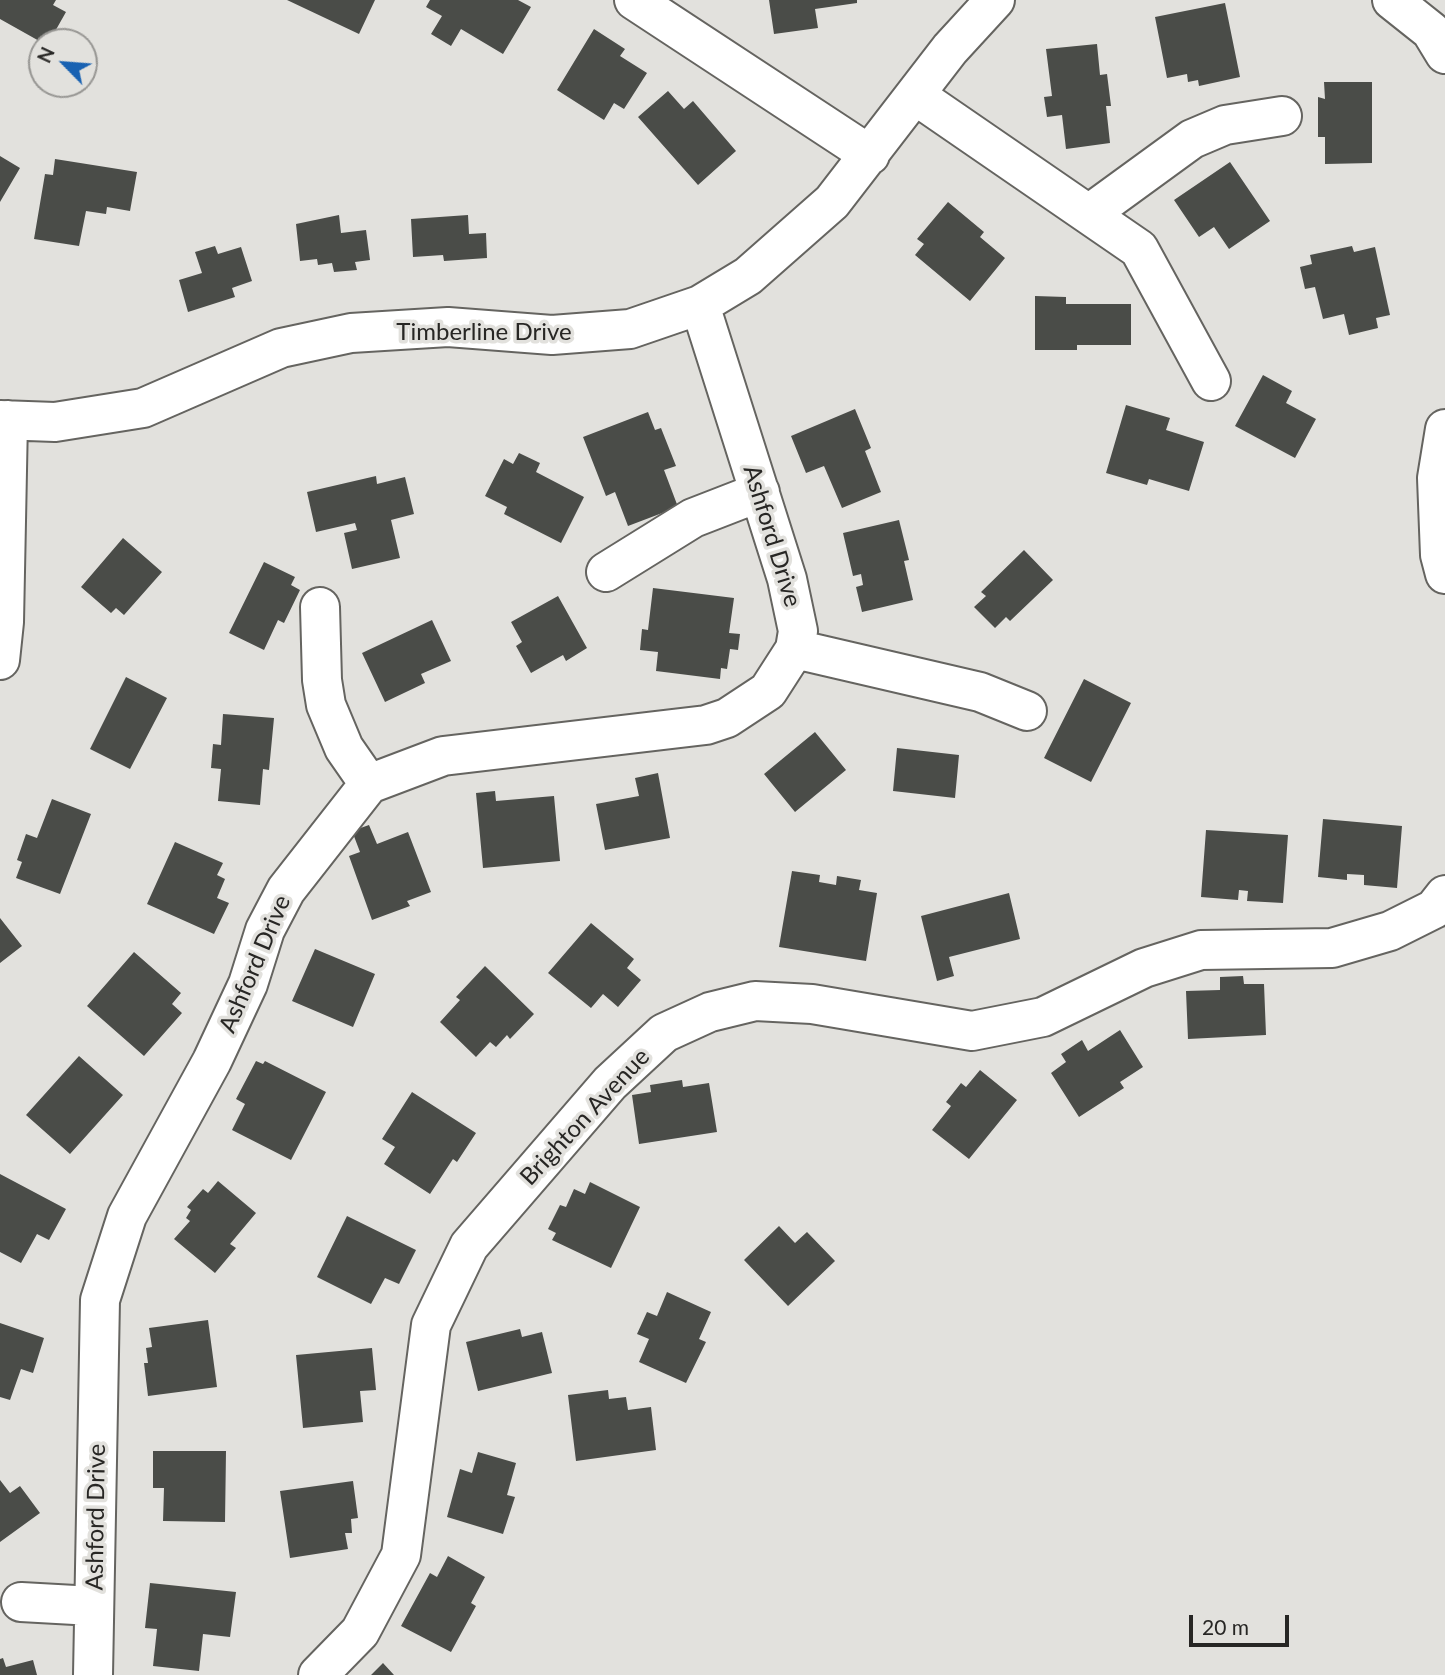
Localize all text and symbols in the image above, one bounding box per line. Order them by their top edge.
north arrow [28,28,98,98]
text: N [32,43,59,66]
street label: Timberline Drive [396,318,572,346]
street label: Ashford Drive [737,462,807,610]
street label: Ashford Drive [213,891,297,1037]
street label: Brighton Avenue [514,1043,656,1191]
street label: Ashford Drive [80,1443,112,1591]
scale bar [1193,1602,1293,1646]
text: 20 m [1202,1614,1249,1639]

